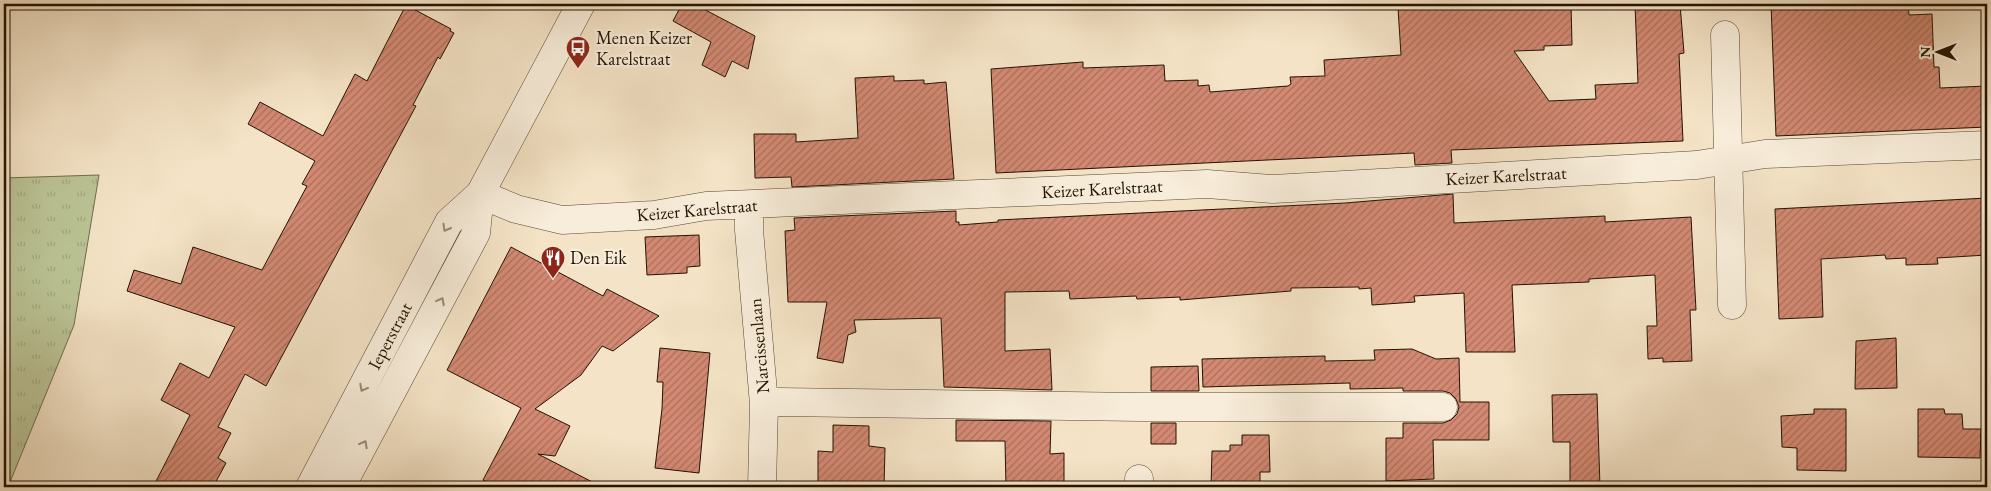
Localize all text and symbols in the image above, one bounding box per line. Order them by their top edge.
place label: Menen Keizer Karelstraat [596,26,692,70]
north arrow [1914,28,1964,78]
bus stop icon: Menen Keizer Karelstraat [565,35,591,69]
text: N [1916,46,1934,58]
street label: Keizer Karelstraat [1445,161,1568,190]
street label: Keizer Karelstraat [1041,174,1164,203]
street label: Keizer Karelstraat [635,193,759,226]
one-way arrow [442,223,452,232]
restaurant icon: Den Eik [540,245,566,279]
place label: Den Eik [570,246,627,269]
one-way arrow [435,297,445,306]
street label: Narcissenlaan [743,297,774,395]
street label: Ieperstraat [362,298,417,373]
one-way arrow [359,383,369,392]
one-way arrow [358,441,368,450]

